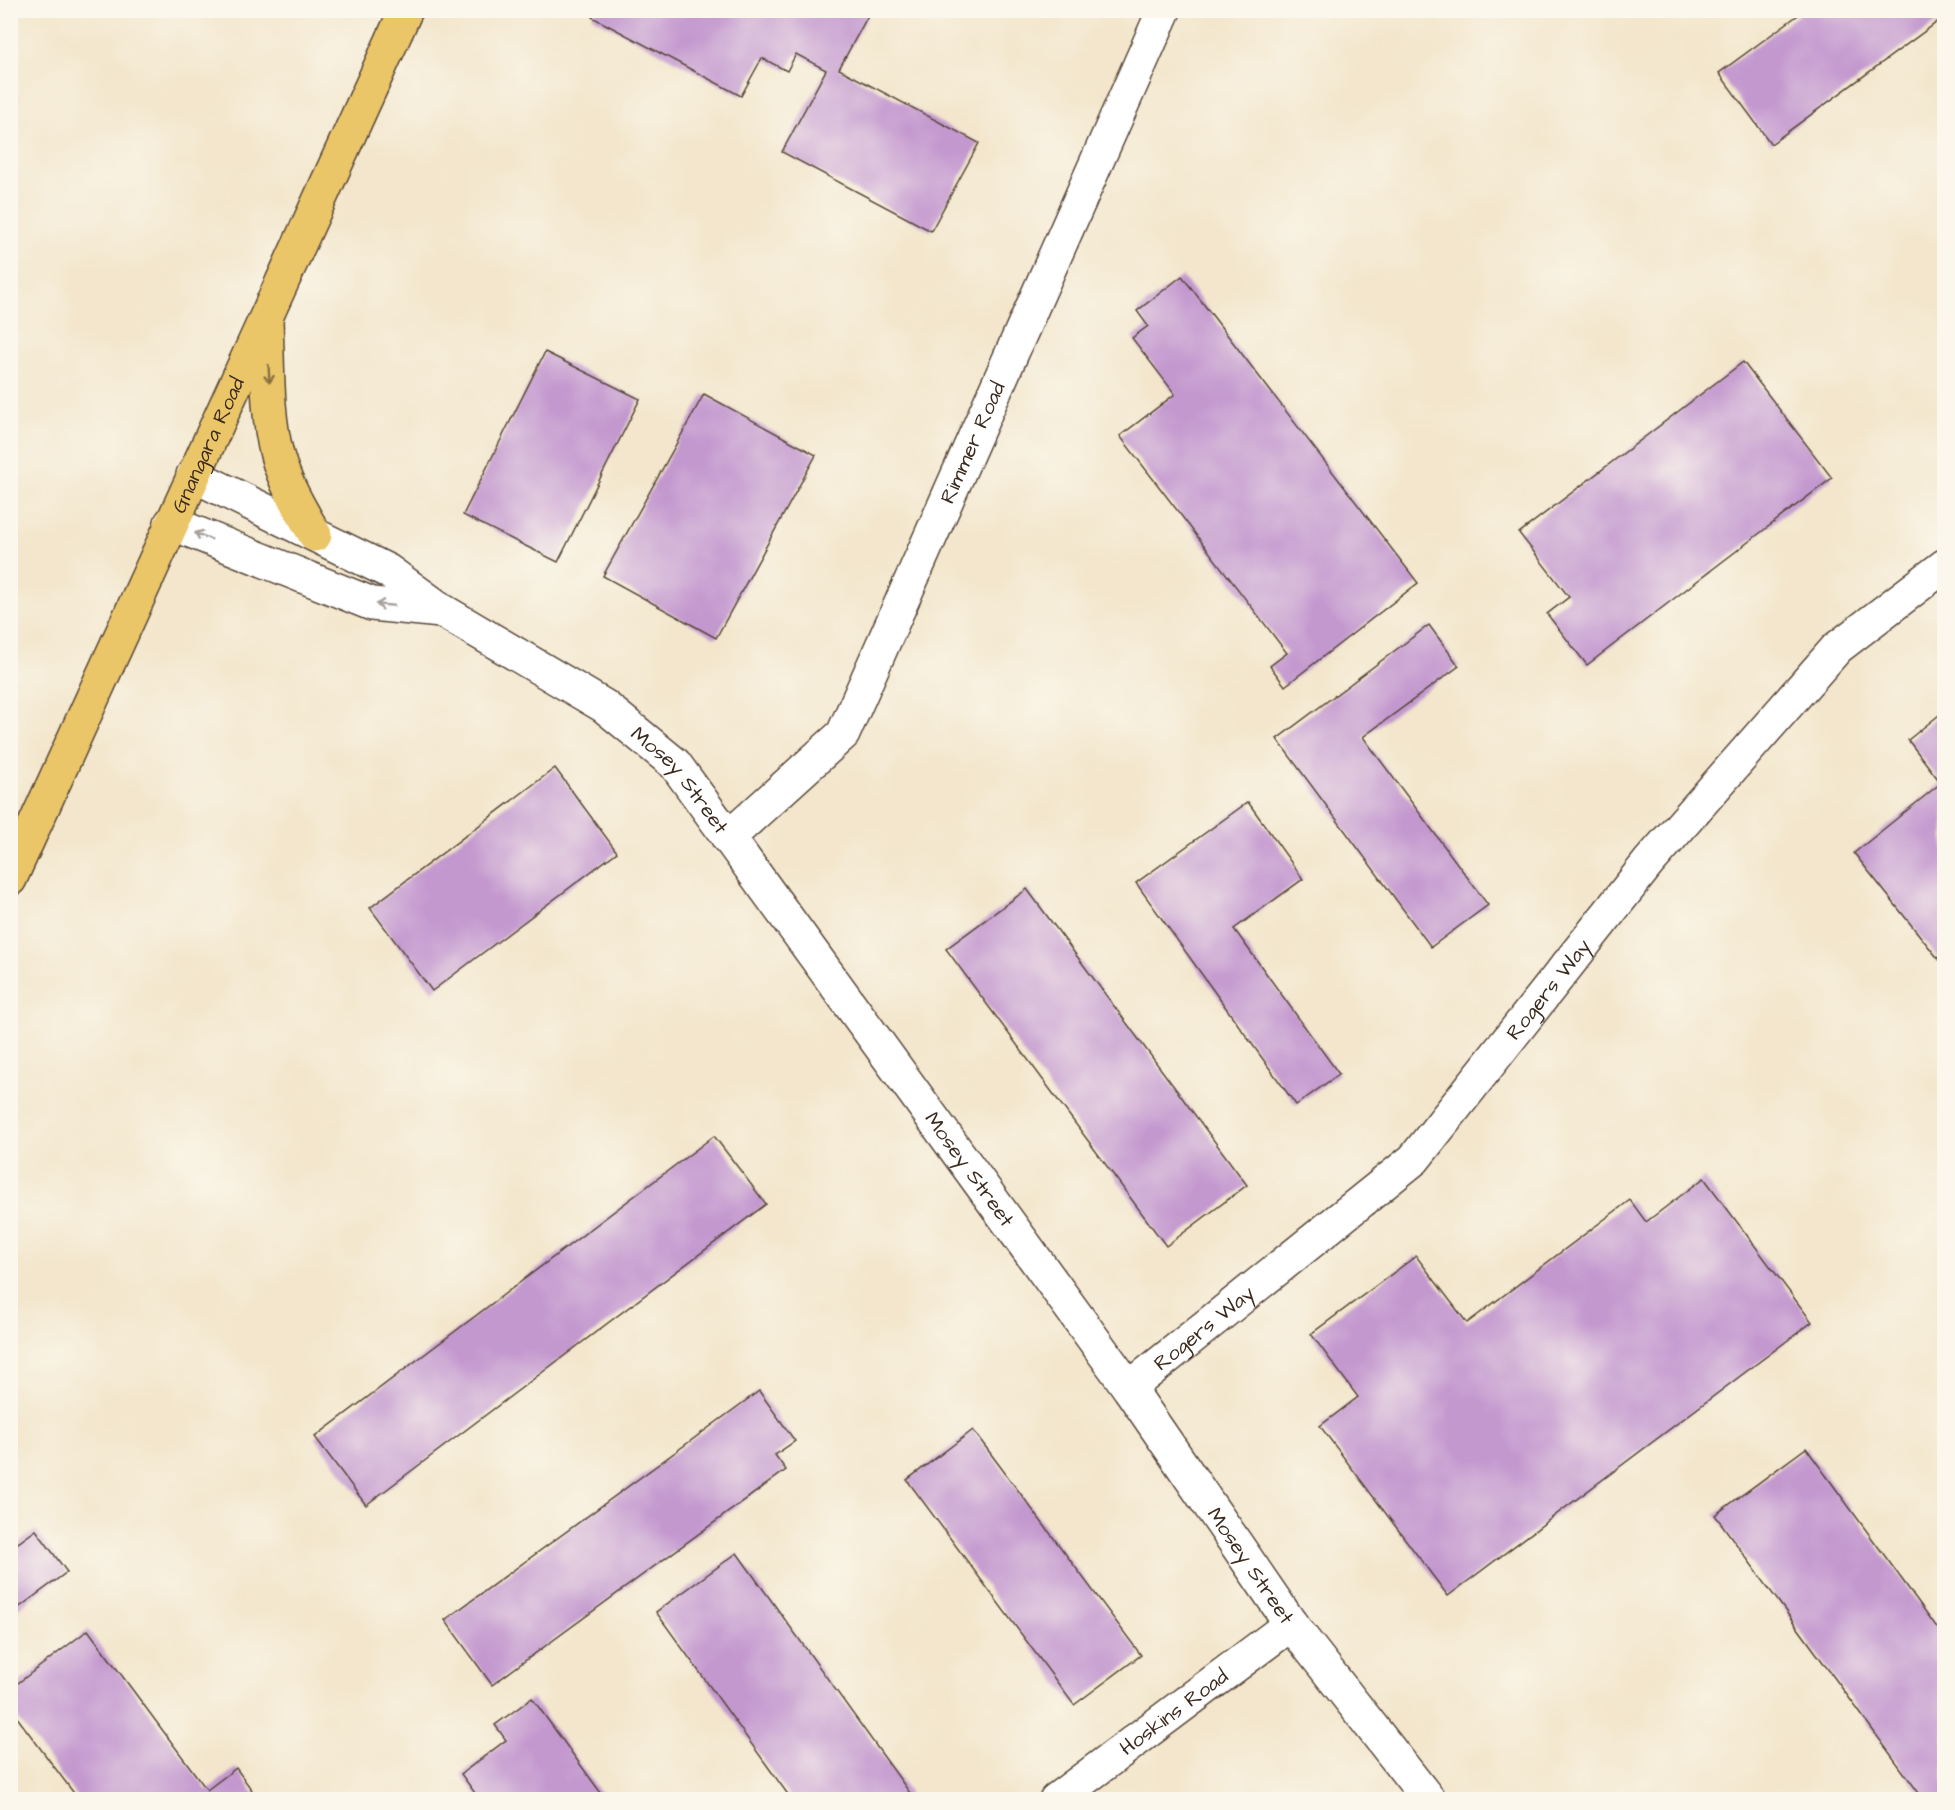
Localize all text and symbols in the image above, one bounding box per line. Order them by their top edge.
one-way arrow [263,363,274,383]
street label: Gnangara Road [165,372,252,518]
street label: Rimmer Road [933,377,1013,508]
one-way arrow [194,530,213,541]
one-way arrow [375,599,395,610]
street label: Mosey Street [625,720,735,840]
street label: Rogers Way [1500,933,1600,1046]
street label: Mosey Street [918,1106,1021,1233]
street label: Rogers Way [1148,1279,1262,1378]
street label: Mosey Street [1200,1502,1301,1630]
street label: Hoskins Road [1114,1662,1234,1763]

